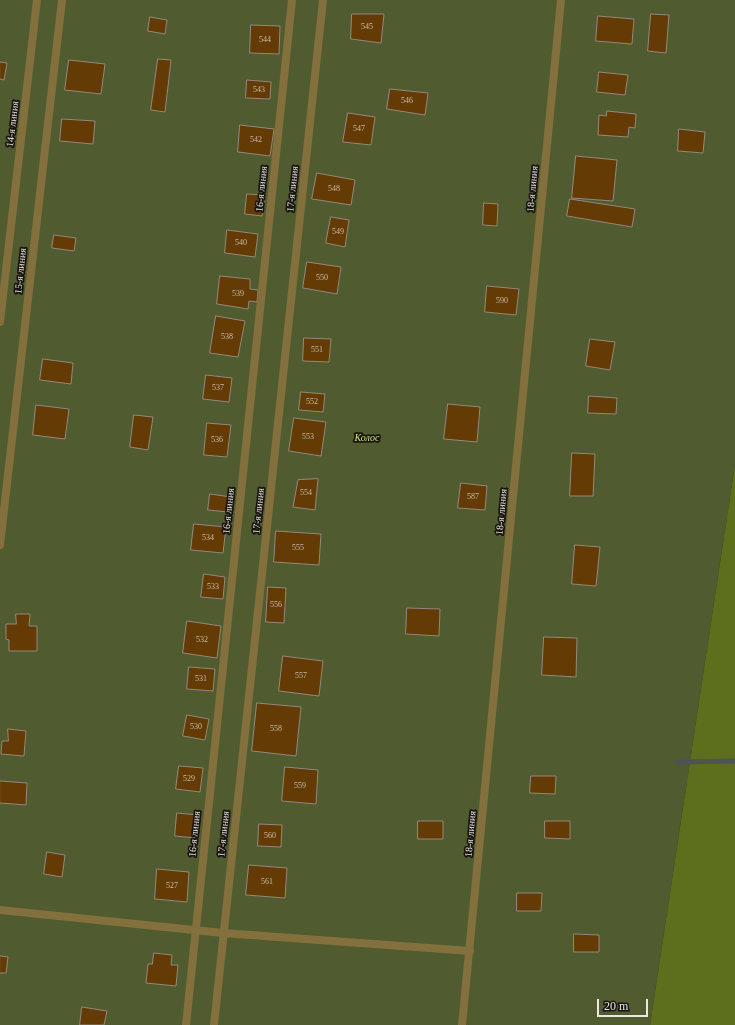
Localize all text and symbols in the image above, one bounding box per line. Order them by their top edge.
house number: 545 [361,22,373,32]
house number: 544 [259,35,271,45]
house number: 543 [253,85,265,95]
house number: 546 [401,96,413,106]
street label: 14-я линия [4,100,22,148]
house number: 547 [353,124,365,134]
house number: 542 [250,135,262,145]
street label: 16-я линия [254,165,270,213]
street label: 17-я линия [285,165,301,213]
street label: 18-я линия [525,166,541,212]
house number: 548 [328,184,340,194]
house number: 549 [332,227,344,237]
house number: 540 [235,238,247,248]
street label: 15-я линия [13,247,29,295]
house number: 550 [316,273,328,283]
house number: 539 [232,289,244,299]
house number: 590 [496,296,508,306]
house number: 538 [221,332,233,342]
house number: 551 [311,345,323,355]
house number: 537 [212,383,224,393]
house number: 552 [306,397,318,407]
house number: 553 [302,432,314,442]
park label: Колос [355,432,379,444]
house number: 536 [211,435,223,445]
street label: 16-я линия [221,487,237,535]
street label: 17-я линия [251,487,267,535]
house number: 554 [300,488,312,498]
street label: 18-я линия [494,489,510,535]
house number: 587 [467,492,479,502]
house number: 534 [202,533,214,543]
house number: 555 [292,543,304,553]
house number: 533 [207,582,219,592]
house number: 556 [270,600,282,610]
house number: 532 [196,635,208,645]
house number: 557 [295,671,307,681]
house number: 531 [195,674,207,684]
house number: 530 [190,722,202,732]
house number: 558 [270,724,282,734]
house number: 529 [183,774,195,784]
house number: 559 [294,781,306,791]
street label: 16-я линия [187,810,203,858]
street label: 17-я линия [216,810,232,858]
street label: 18-я линия [463,811,479,857]
house number: 560 [264,831,276,841]
house number: 561 [261,877,273,887]
house number: 527 [166,881,178,891]
scale bar [599,991,650,1017]
text: 20 m [604,999,628,1013]

